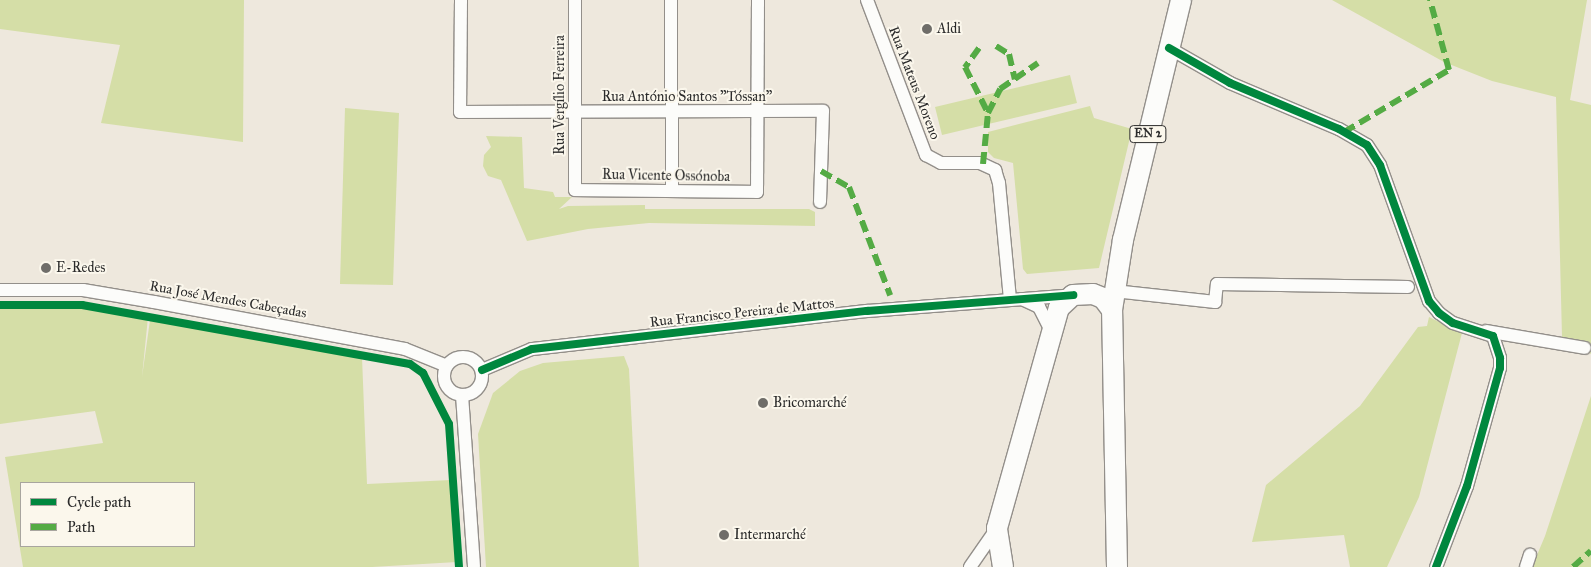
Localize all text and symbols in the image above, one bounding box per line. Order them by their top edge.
place label: Aldi [937,21,961,37]
marker: Aldi [921,23,933,35]
street label: Rua Mateus Moreno [885,24,943,142]
street label: Rua Vergílio Ferreira [552,35,568,155]
street label: Rua António Santos "Tóssan" [602,89,772,105]
road number: EN 2 [1129,125,1167,144]
street label: Rua Vicente Ossónoba [602,166,730,186]
place label: E-Redes [56,260,105,276]
marker: E-Redes [40,262,52,274]
street label: Rua José Mendes Cabeçadas [148,278,308,322]
street label: Rua Francisco Pereira de Mattos [649,295,835,331]
place label: Bricomarché [773,395,847,411]
marker: Bricomarché [757,397,769,409]
legend [20,482,195,547]
text: Cycle path [67,493,131,511]
text: Path [67,518,95,536]
place label: Intermarché [734,527,806,543]
marker: Intermarché [718,529,730,541]

